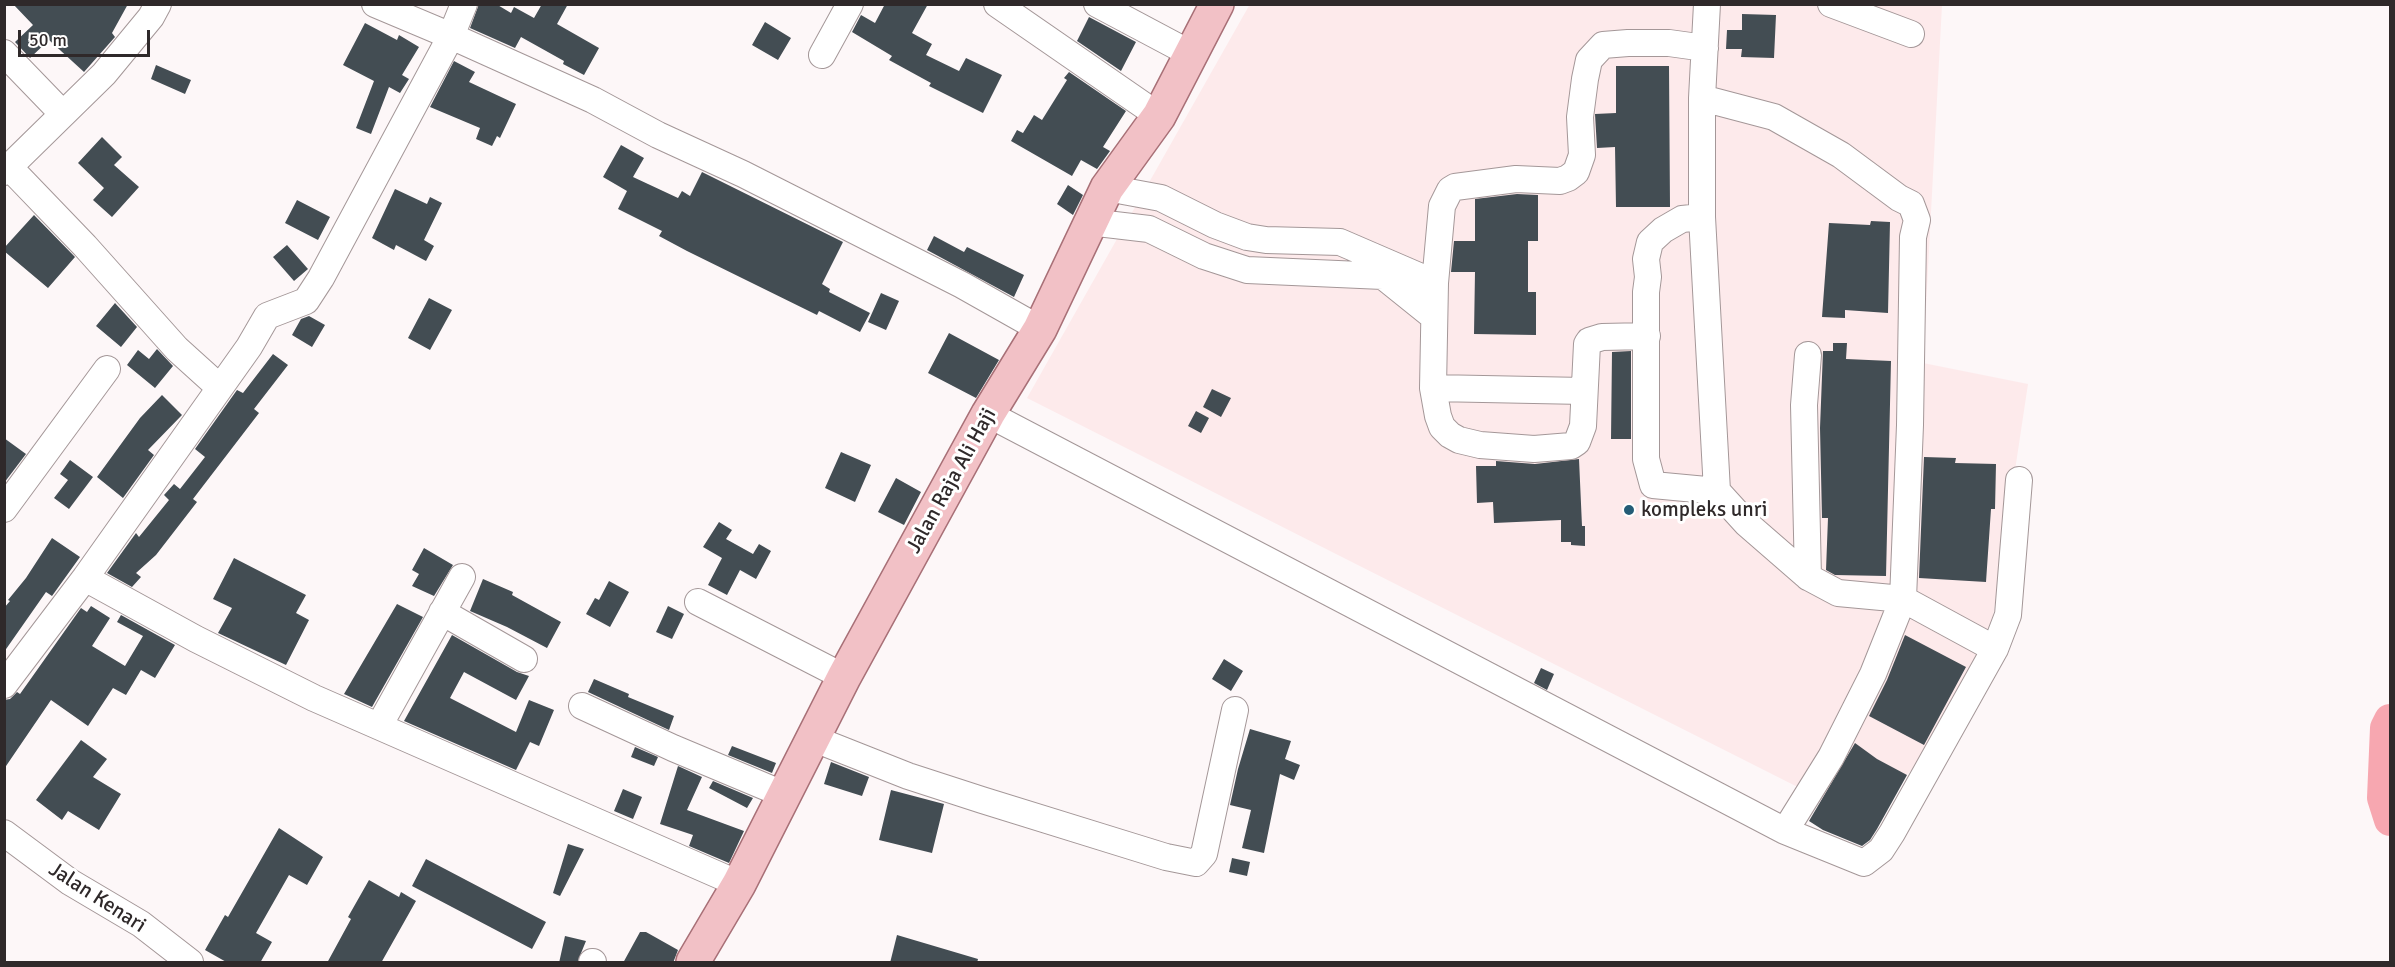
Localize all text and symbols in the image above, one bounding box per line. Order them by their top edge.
scale bar [21,18,153,56]
text: 50 m [29,29,67,51]
street label: Jalan Raja Ali Haji [902,404,1002,558]
place label: kompleks unri [1641,497,1767,523]
marker: kompleks unri [1622,503,1636,517]
street label: Jalan Kenari [44,857,150,939]

